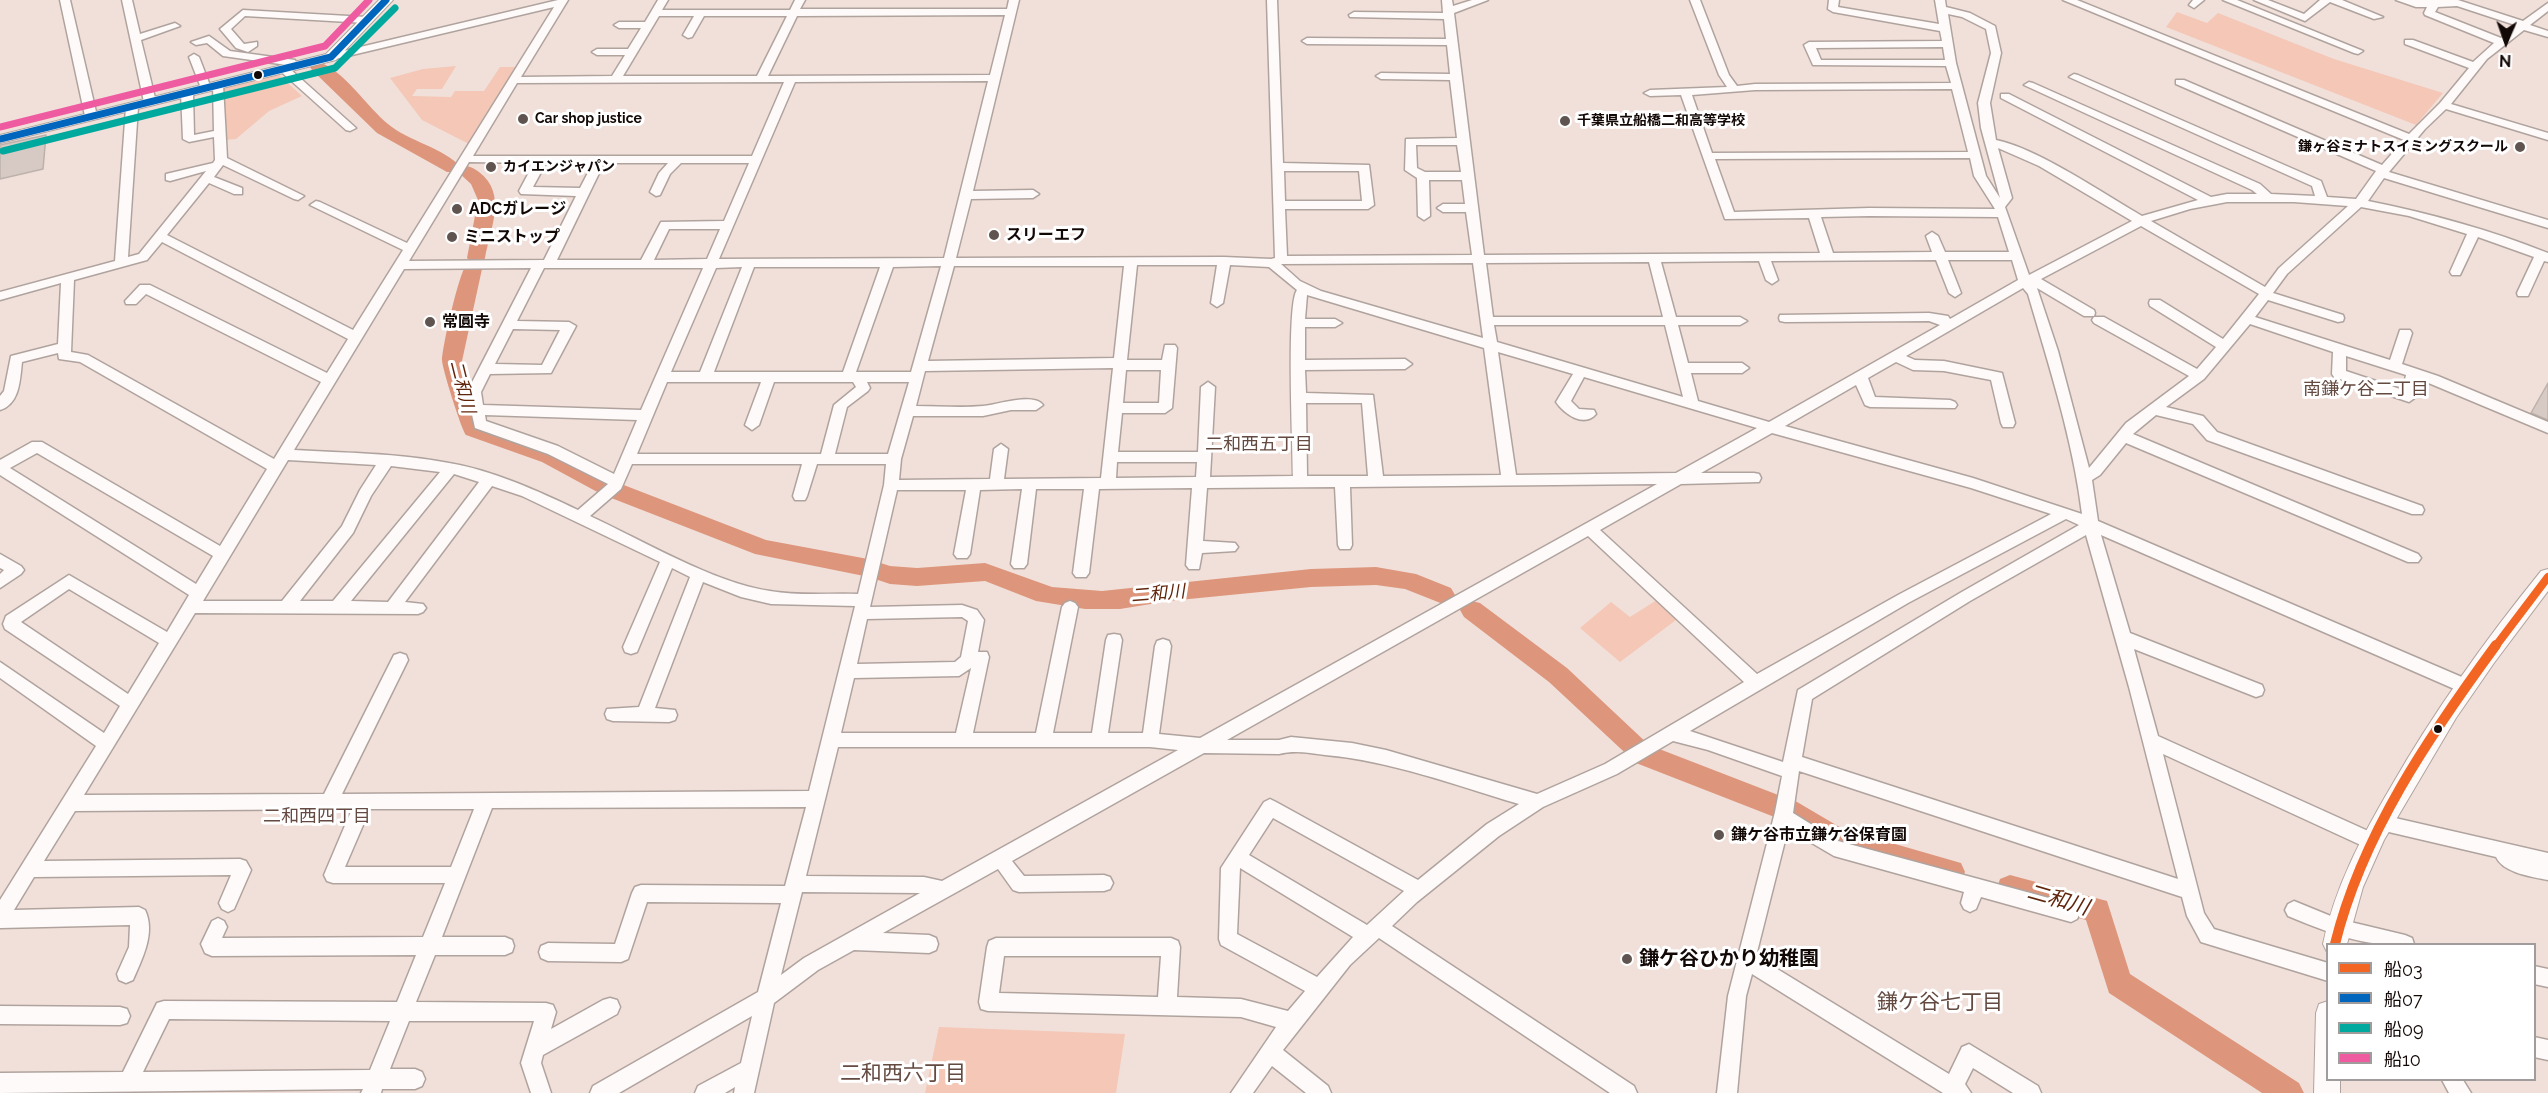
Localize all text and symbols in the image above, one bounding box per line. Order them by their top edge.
north arrow [2476,12,2536,72]
text: N [2499,51,2512,70]
unlabelled marker [252,69,264,81]
place label: Car shop justice [535,111,642,127]
marker: Car shop justice [516,112,530,126]
place label: 千葉県立船橋二和高等学校 [1577,113,1745,129]
marker: 千葉県立船橋二和高等学校 [1558,114,1572,128]
place label: 鎌ヶ谷ミナトスイミングスクール [2298,139,2508,155]
marker: 鎌ヶ谷ミナトスイミングスクール [2513,140,2527,154]
place label: カイエンジャパン [503,159,615,175]
marker: カイエンジャパン [484,160,498,174]
place label: ADCガレージ [469,199,566,219]
marker: ADCガレージ [450,202,464,216]
place label: スリーエフ [1006,225,1086,245]
place label: ミニストップ [464,227,560,247]
marker: スリーエフ [987,228,1001,242]
marker: ミニストップ [445,230,459,244]
place label: 常圓寺 [442,312,490,332]
marker: 常圓寺 [423,315,437,329]
water label: 二和川 [445,358,479,416]
district label: 南鎌ケ谷二丁目 [2303,379,2429,401]
district label: 二和西五丁目 [1205,434,1313,456]
water label: 二和川 [1130,581,1186,607]
unlabelled marker [2432,723,2444,735]
district label: 二和西四丁目 [263,806,371,828]
place label: 鎌ケ谷市立鎌ケ谷保育園 [1731,825,1907,845]
marker: 鎌ケ谷市立鎌ケ谷保育園 [1712,828,1726,842]
water label: 二和川 [2024,879,2092,921]
legend [2326,943,2536,1081]
place label: 鎌ケ谷ひかり幼稚園 [1639,947,1819,971]
marker: 鎌ケ谷ひかり幼稚園 [1620,952,1634,966]
text: 船03 [2384,959,2423,980]
text: 船07 [2384,989,2423,1010]
district label: 鎌ケ谷七丁目 [1877,990,2003,1016]
text: 船09 [2384,1019,2424,1040]
text: 船10 [2384,1049,2421,1070]
district label: 二和西六丁目 [840,1061,966,1087]

